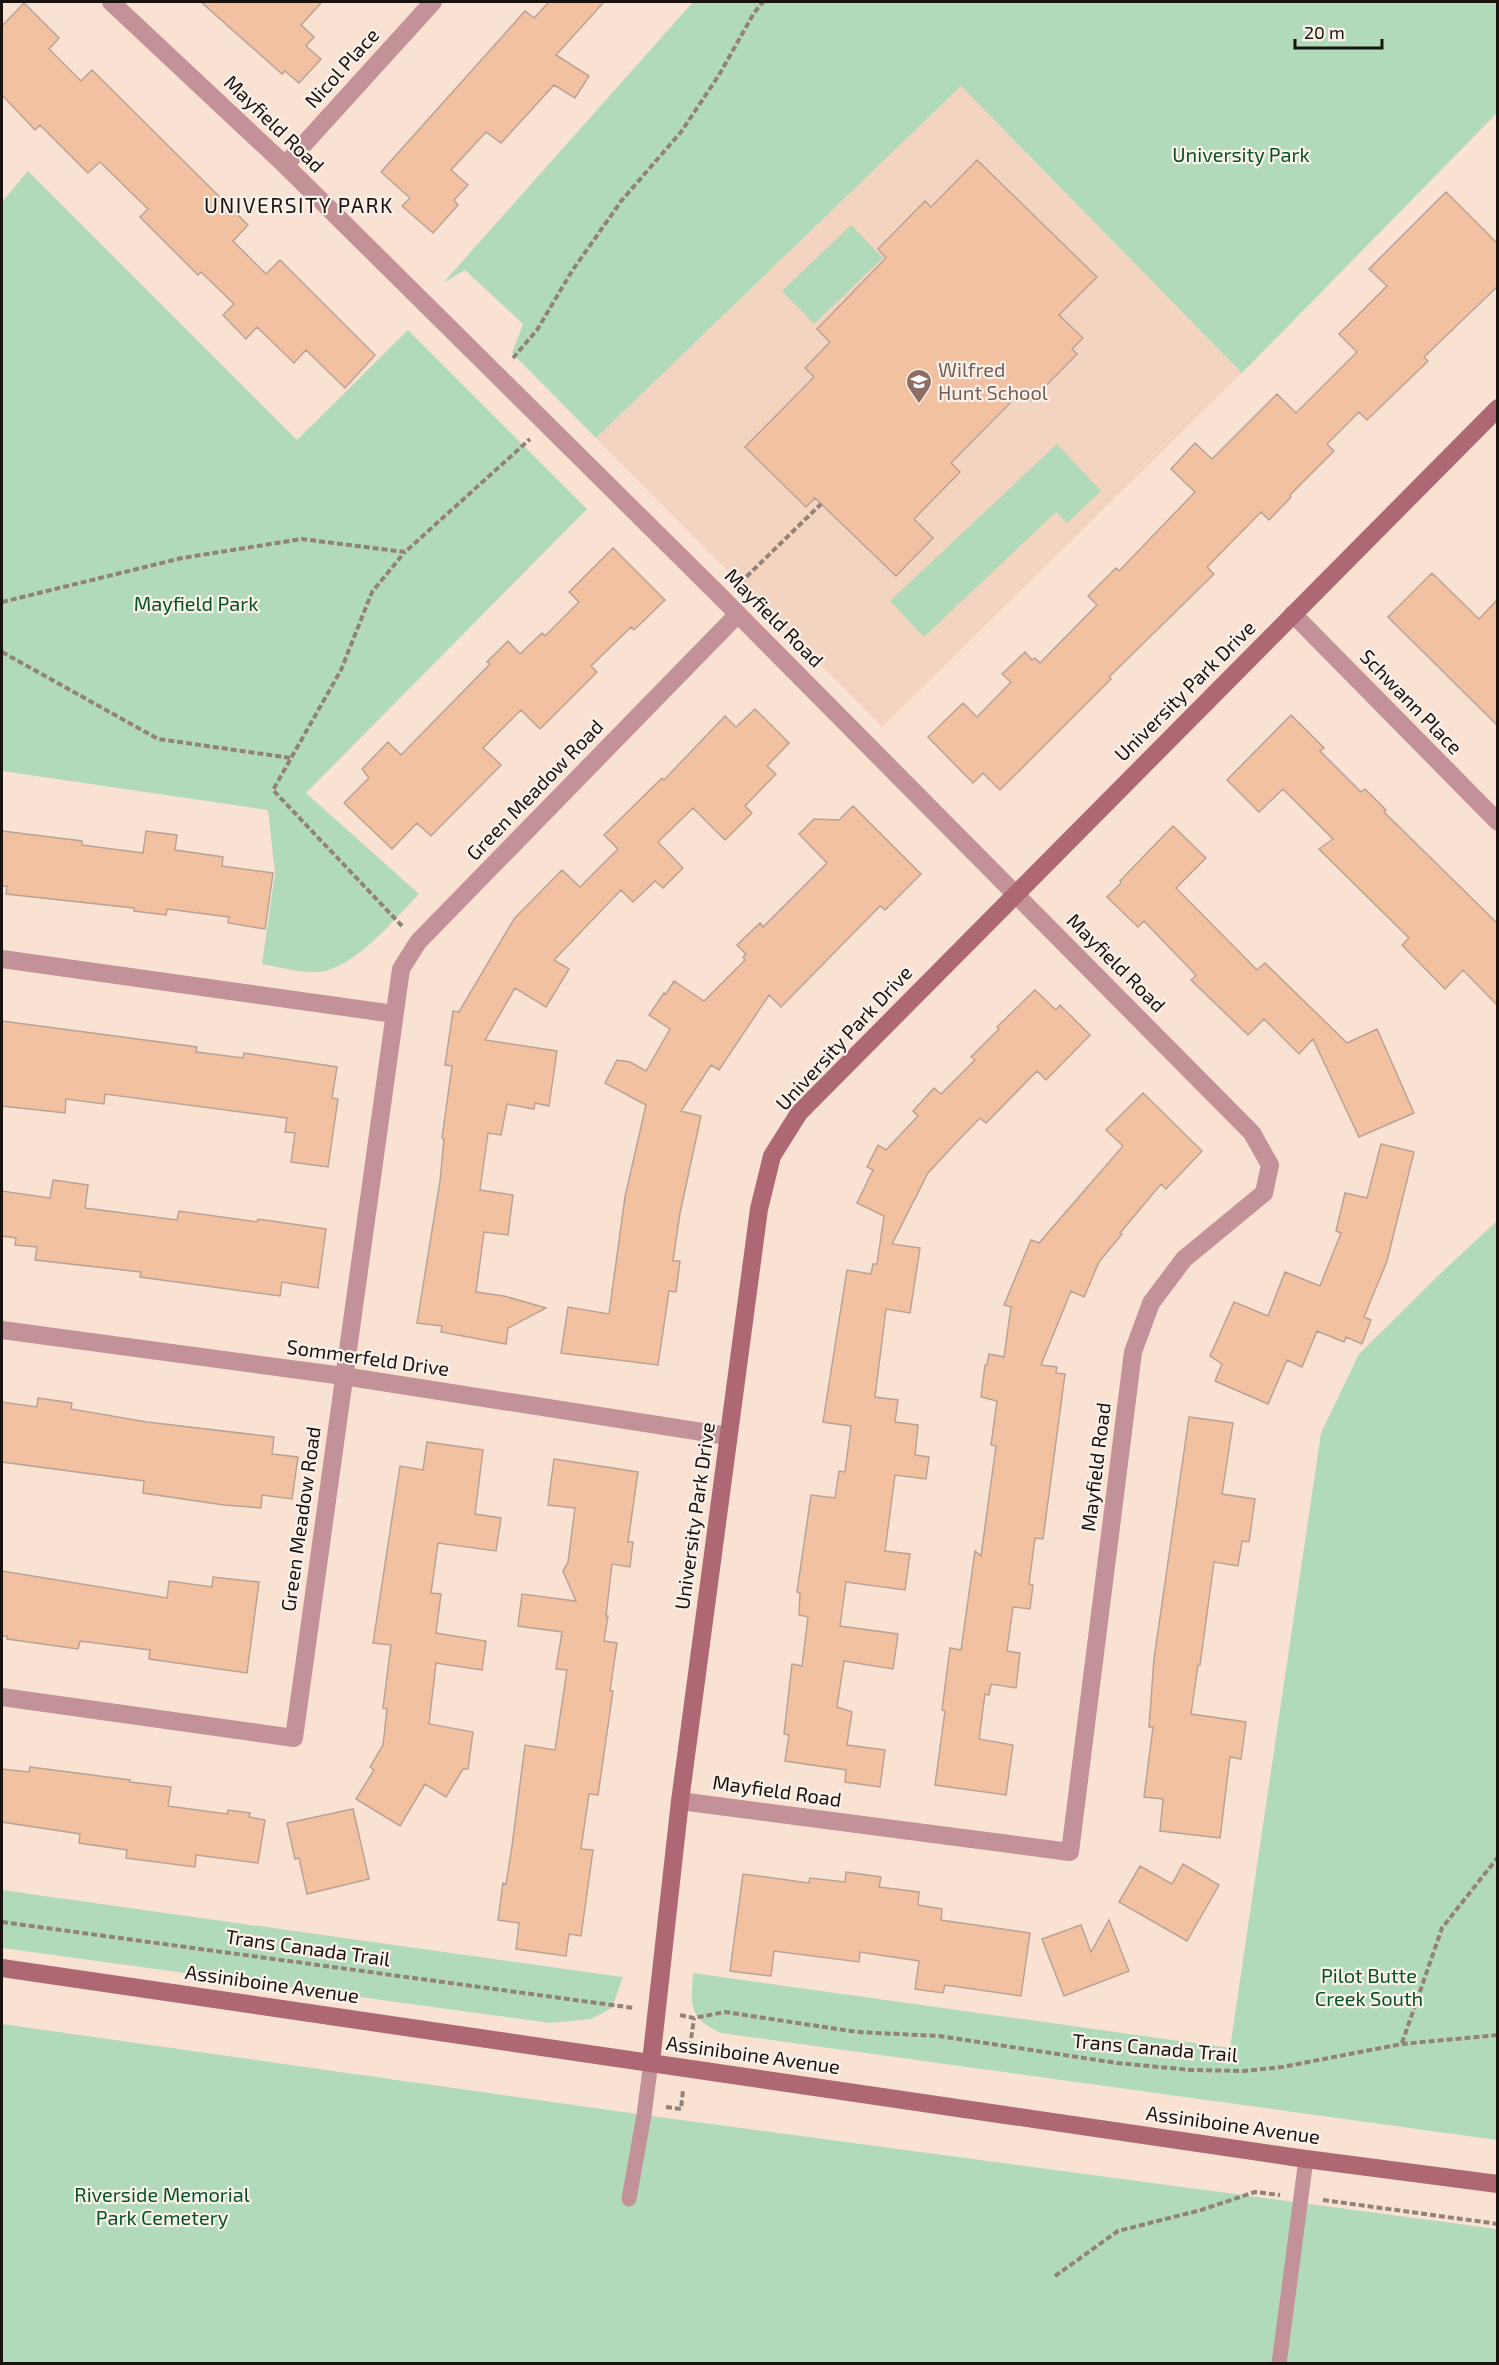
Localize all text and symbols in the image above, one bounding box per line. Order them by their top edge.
scale bar [1295,12,1382,50]
text: 20 m [1304,21,1345,43]
street label: Nicol Place [299,23,383,112]
street label: Mayfield Road [220,70,330,177]
park label: University Park [1172,142,1310,166]
district label: UNIVERSITY PARK [204,192,394,217]
place label: Wilfred Hunt School [938,357,1048,404]
school or university icon: Wilfred Hunt School [904,367,934,405]
street label: Mayfield Road [720,563,829,672]
park label: Mayfield Park [134,591,258,615]
street label: University Park Drive [1109,615,1260,766]
street label: Schwann Place [1356,644,1468,759]
street label: Green Meadow Road [461,714,608,865]
street label: Mayfield Road [1062,908,1171,1017]
street label: University Park Drive [770,960,917,1115]
street label: Sommerfeld Drive [285,1334,451,1380]
street label: Mayfield Road [1075,1401,1115,1533]
street label: University Park Drive [669,1421,719,1611]
street label: Green Meadow Road [275,1425,325,1613]
street label: Mayfield Road [711,1769,843,1811]
street label: Trans Canada Trail [224,1924,392,1970]
street label: Assiniboine Avenue [184,1959,361,2007]
park label: Pilot Butte Creek South [1315,1963,1423,2010]
street label: Trans Canada Trail [1071,2028,1239,2066]
street label: Assiniboine Avenue [665,2030,842,2078]
street label: Assiniboine Avenue [1145,2100,1322,2148]
park label: Riverside Memorial Park Cemetery [74,2182,250,2229]

